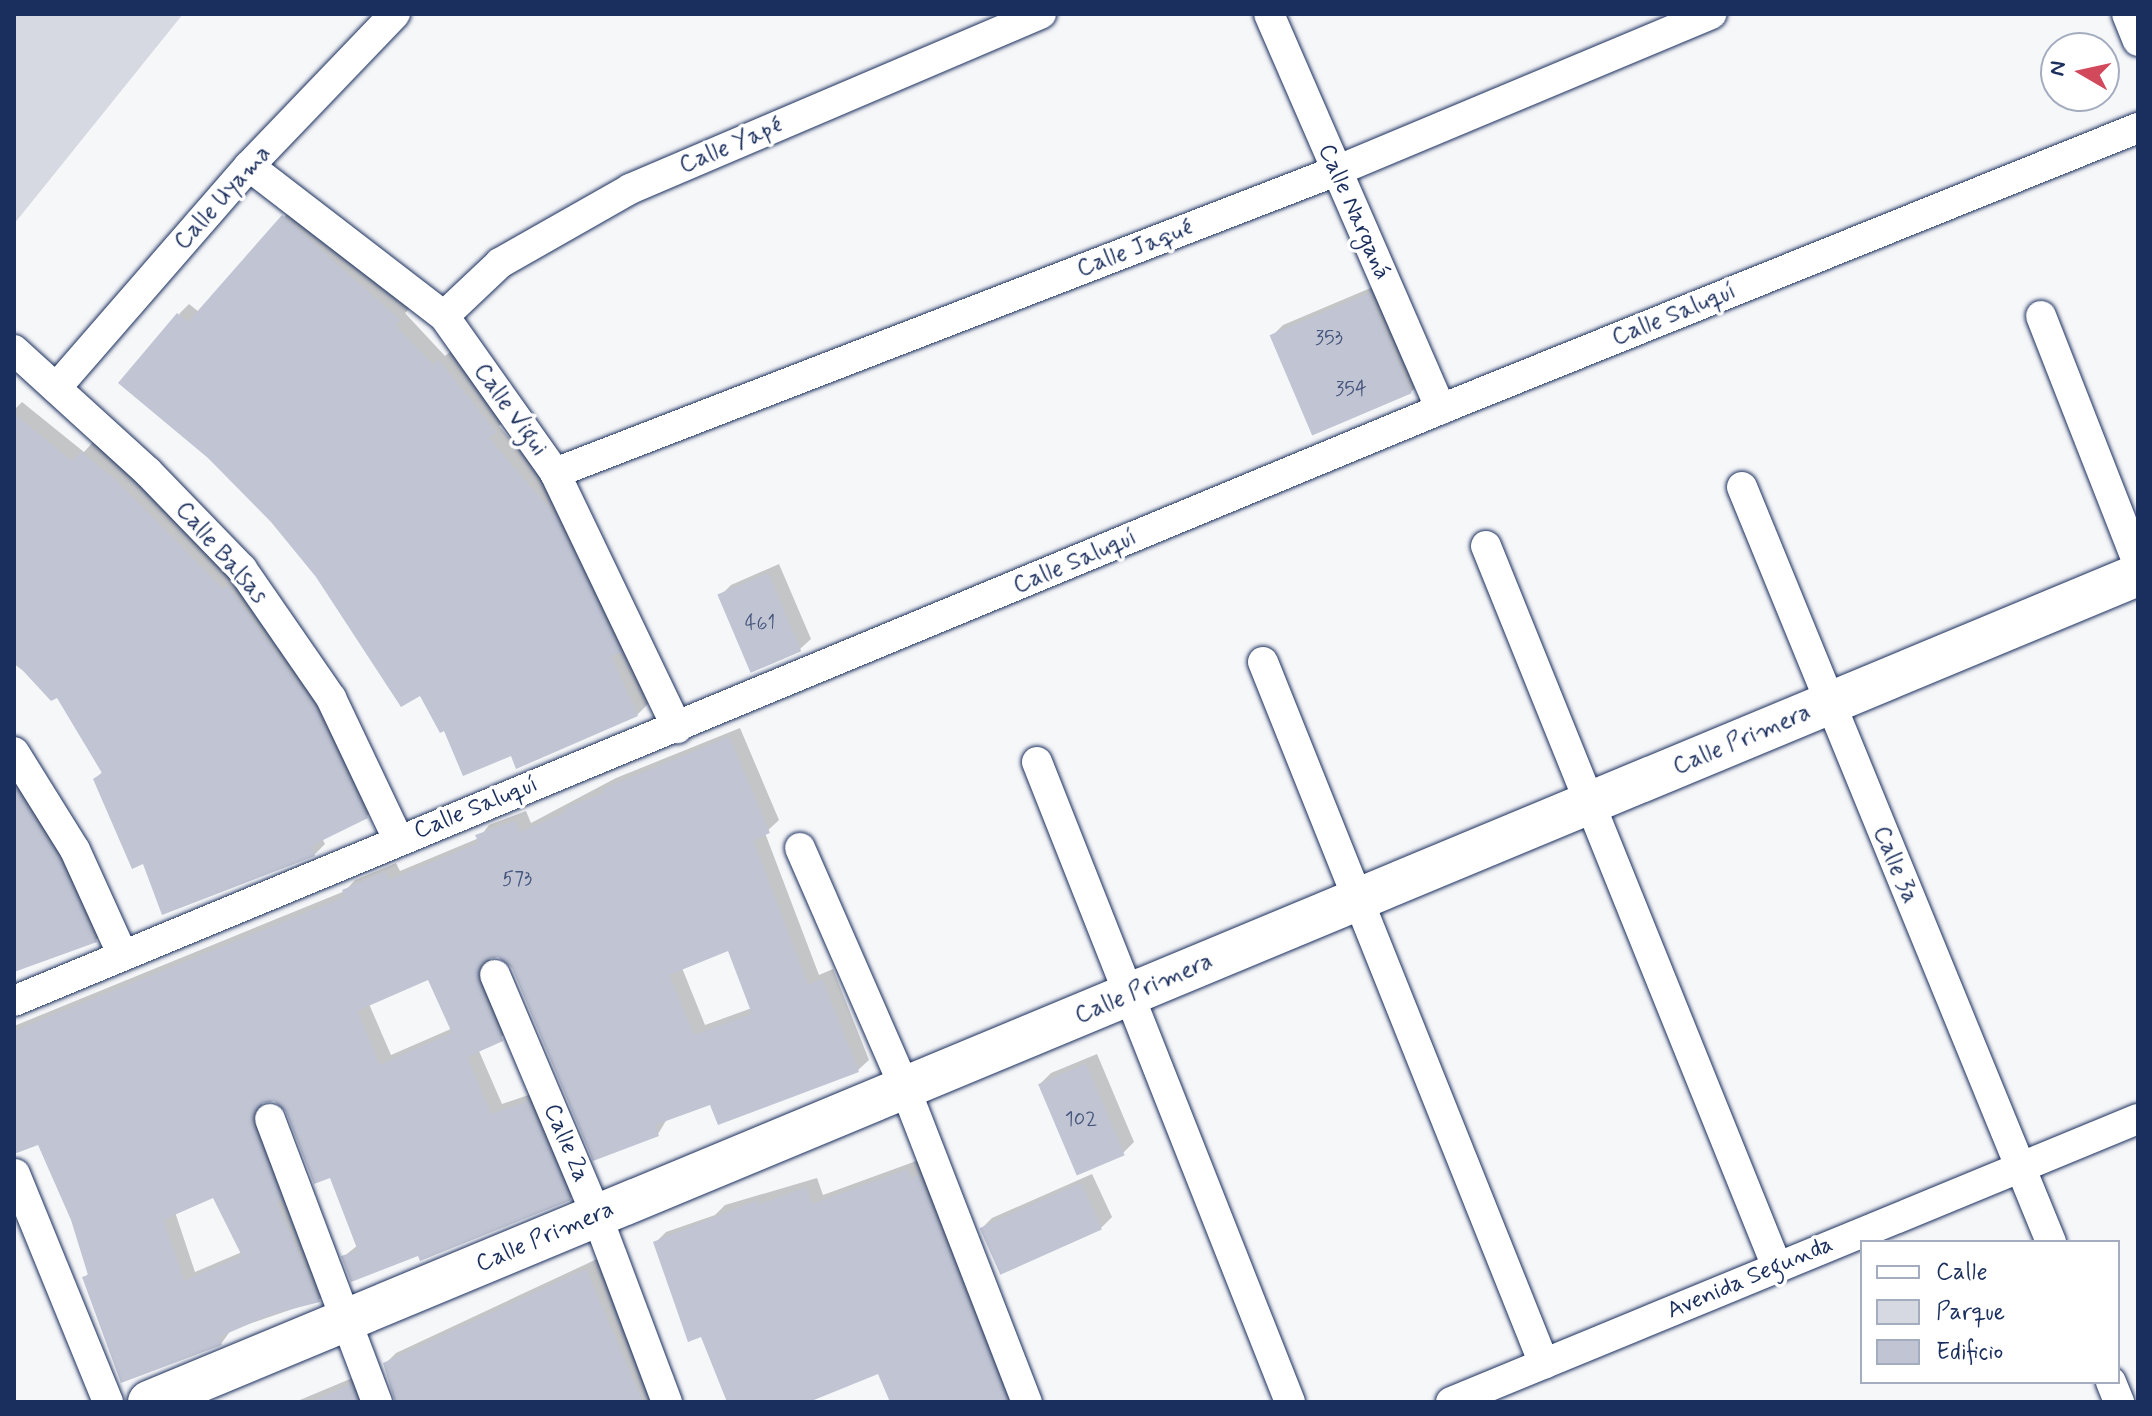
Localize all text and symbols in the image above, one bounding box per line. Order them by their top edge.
north arrow [2040,32,2120,112]
text: N [2043,59,2073,78]
street label: Calle Yapé [676,112,786,180]
street label: Calle Uyama [167,139,279,257]
street label: Calle Narganá [1312,141,1396,283]
street label: Calle Jaqué [1075,215,1195,283]
street label: Calle Saluquí [1608,277,1740,353]
house number: 353 [1315,326,1343,350]
street label: Calle Vigui [468,359,552,461]
house number: 354 [1335,377,1367,401]
street label: Calle Balsas [170,497,272,609]
street label: Calle Saluquí [1009,523,1141,601]
house number: 461 [745,611,775,635]
street label: Calle Primera [1668,698,1816,782]
street label: Calle Saluquí [410,770,542,846]
street label: Calle 3a [1866,822,1924,908]
house number: 573 [502,867,532,891]
street label: Calle Primera [1070,947,1218,1031]
street label: Calle 2a [537,1100,595,1186]
house number: 102 [1065,1107,1097,1131]
street label: Calle Primera [471,1195,619,1279]
street label: Avenida Segunda [1663,1230,1837,1326]
legend [1860,1240,2120,1384]
text: Calle [1936,1257,1988,1288]
text: Parque [1936,1297,2005,1328]
text: Edificio [1936,1337,2003,1368]

